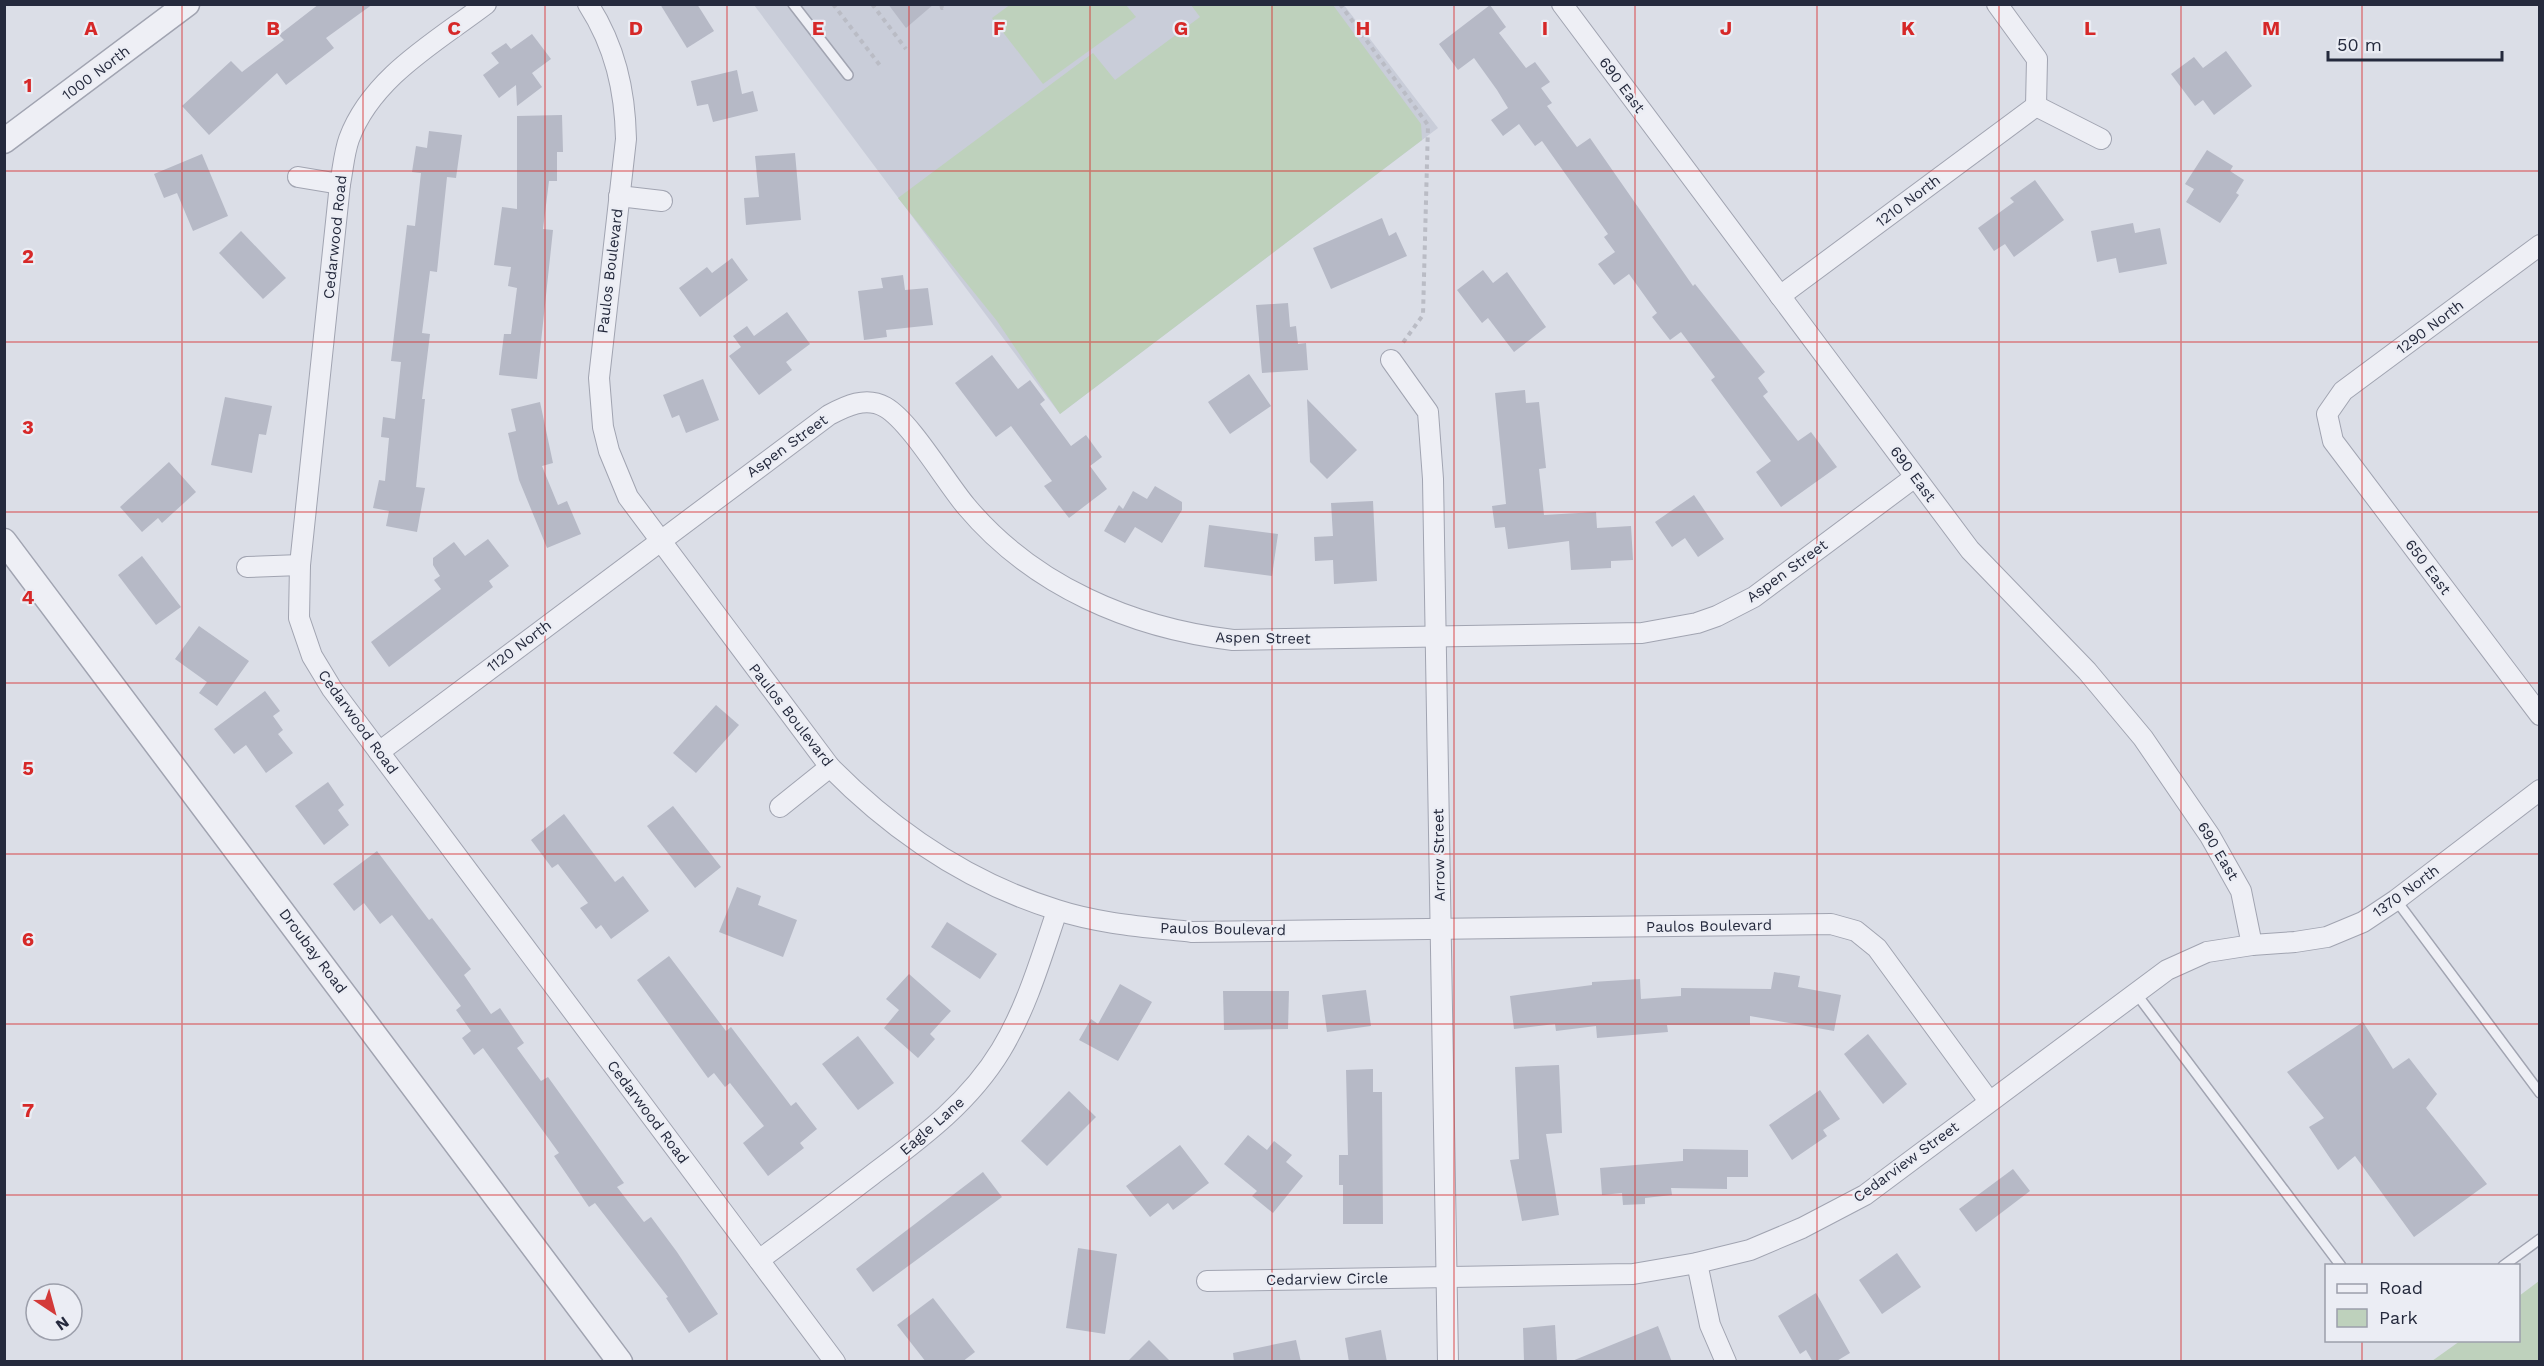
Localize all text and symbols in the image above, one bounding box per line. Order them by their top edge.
text: A [84,16,98,40]
text: B [266,16,280,40]
text: C [447,16,461,40]
text: D [629,16,643,40]
text: E [812,16,824,40]
text: F [993,16,1005,40]
text: G [1174,16,1188,40]
text: H [1356,16,1370,40]
text: I [1542,16,1548,40]
text: J [1720,16,1732,40]
text: K [1901,16,1915,40]
text: L [2084,16,2096,40]
text: M [2262,16,2280,40]
scale bar [2328,24,2502,62]
text: 50 m [2337,34,2382,55]
street label: 1000 North [59,42,133,104]
street label: 690 East [1595,54,1649,117]
text: 1 [24,73,32,97]
street label: 1210 North [1872,171,1944,231]
street label: Cedarwood Road [320,174,350,300]
street label: Paulos Boulevard [593,207,627,335]
text: 2 [22,244,34,268]
street label: 1290 North [2393,296,2467,358]
street label: Aspen Street [743,410,831,481]
text: 3 [22,415,34,439]
street label: 690 East [1886,443,1940,506]
street label: Aspen Street [1743,535,1831,606]
street label: 650 East [2401,536,2455,599]
text: 4 [22,585,35,609]
street label: 1120 North [483,616,555,676]
street label: Aspen Street [1215,628,1312,648]
street label: Paulos Boulevard [745,660,837,770]
street label: Cedarwood Road [314,666,402,778]
text: 5 [22,756,34,780]
street label: Arrow Street [1429,808,1449,902]
street label: 690 East [2194,818,2243,884]
street label: 1370 North [2369,861,2443,921]
street label: Droubay Road [275,905,351,997]
street label: Paulos Boulevard [1646,916,1772,936]
street label: Paulos Boulevard [1160,919,1286,939]
text: 6 [22,927,34,951]
street label: Cedarwood Road [603,1057,693,1167]
street label: Eagle Lane [896,1093,968,1159]
text: 7 [22,1098,34,1122]
street label: Cedarview Street [1850,1117,1963,1206]
legend [2325,1264,2520,1342]
street label: Cedarview Circle [1266,1269,1388,1289]
text: Road [2379,1277,2423,1298]
north arrow [24,1282,84,1342]
text: Park [2379,1307,2418,1328]
text: N [52,1313,73,1335]

